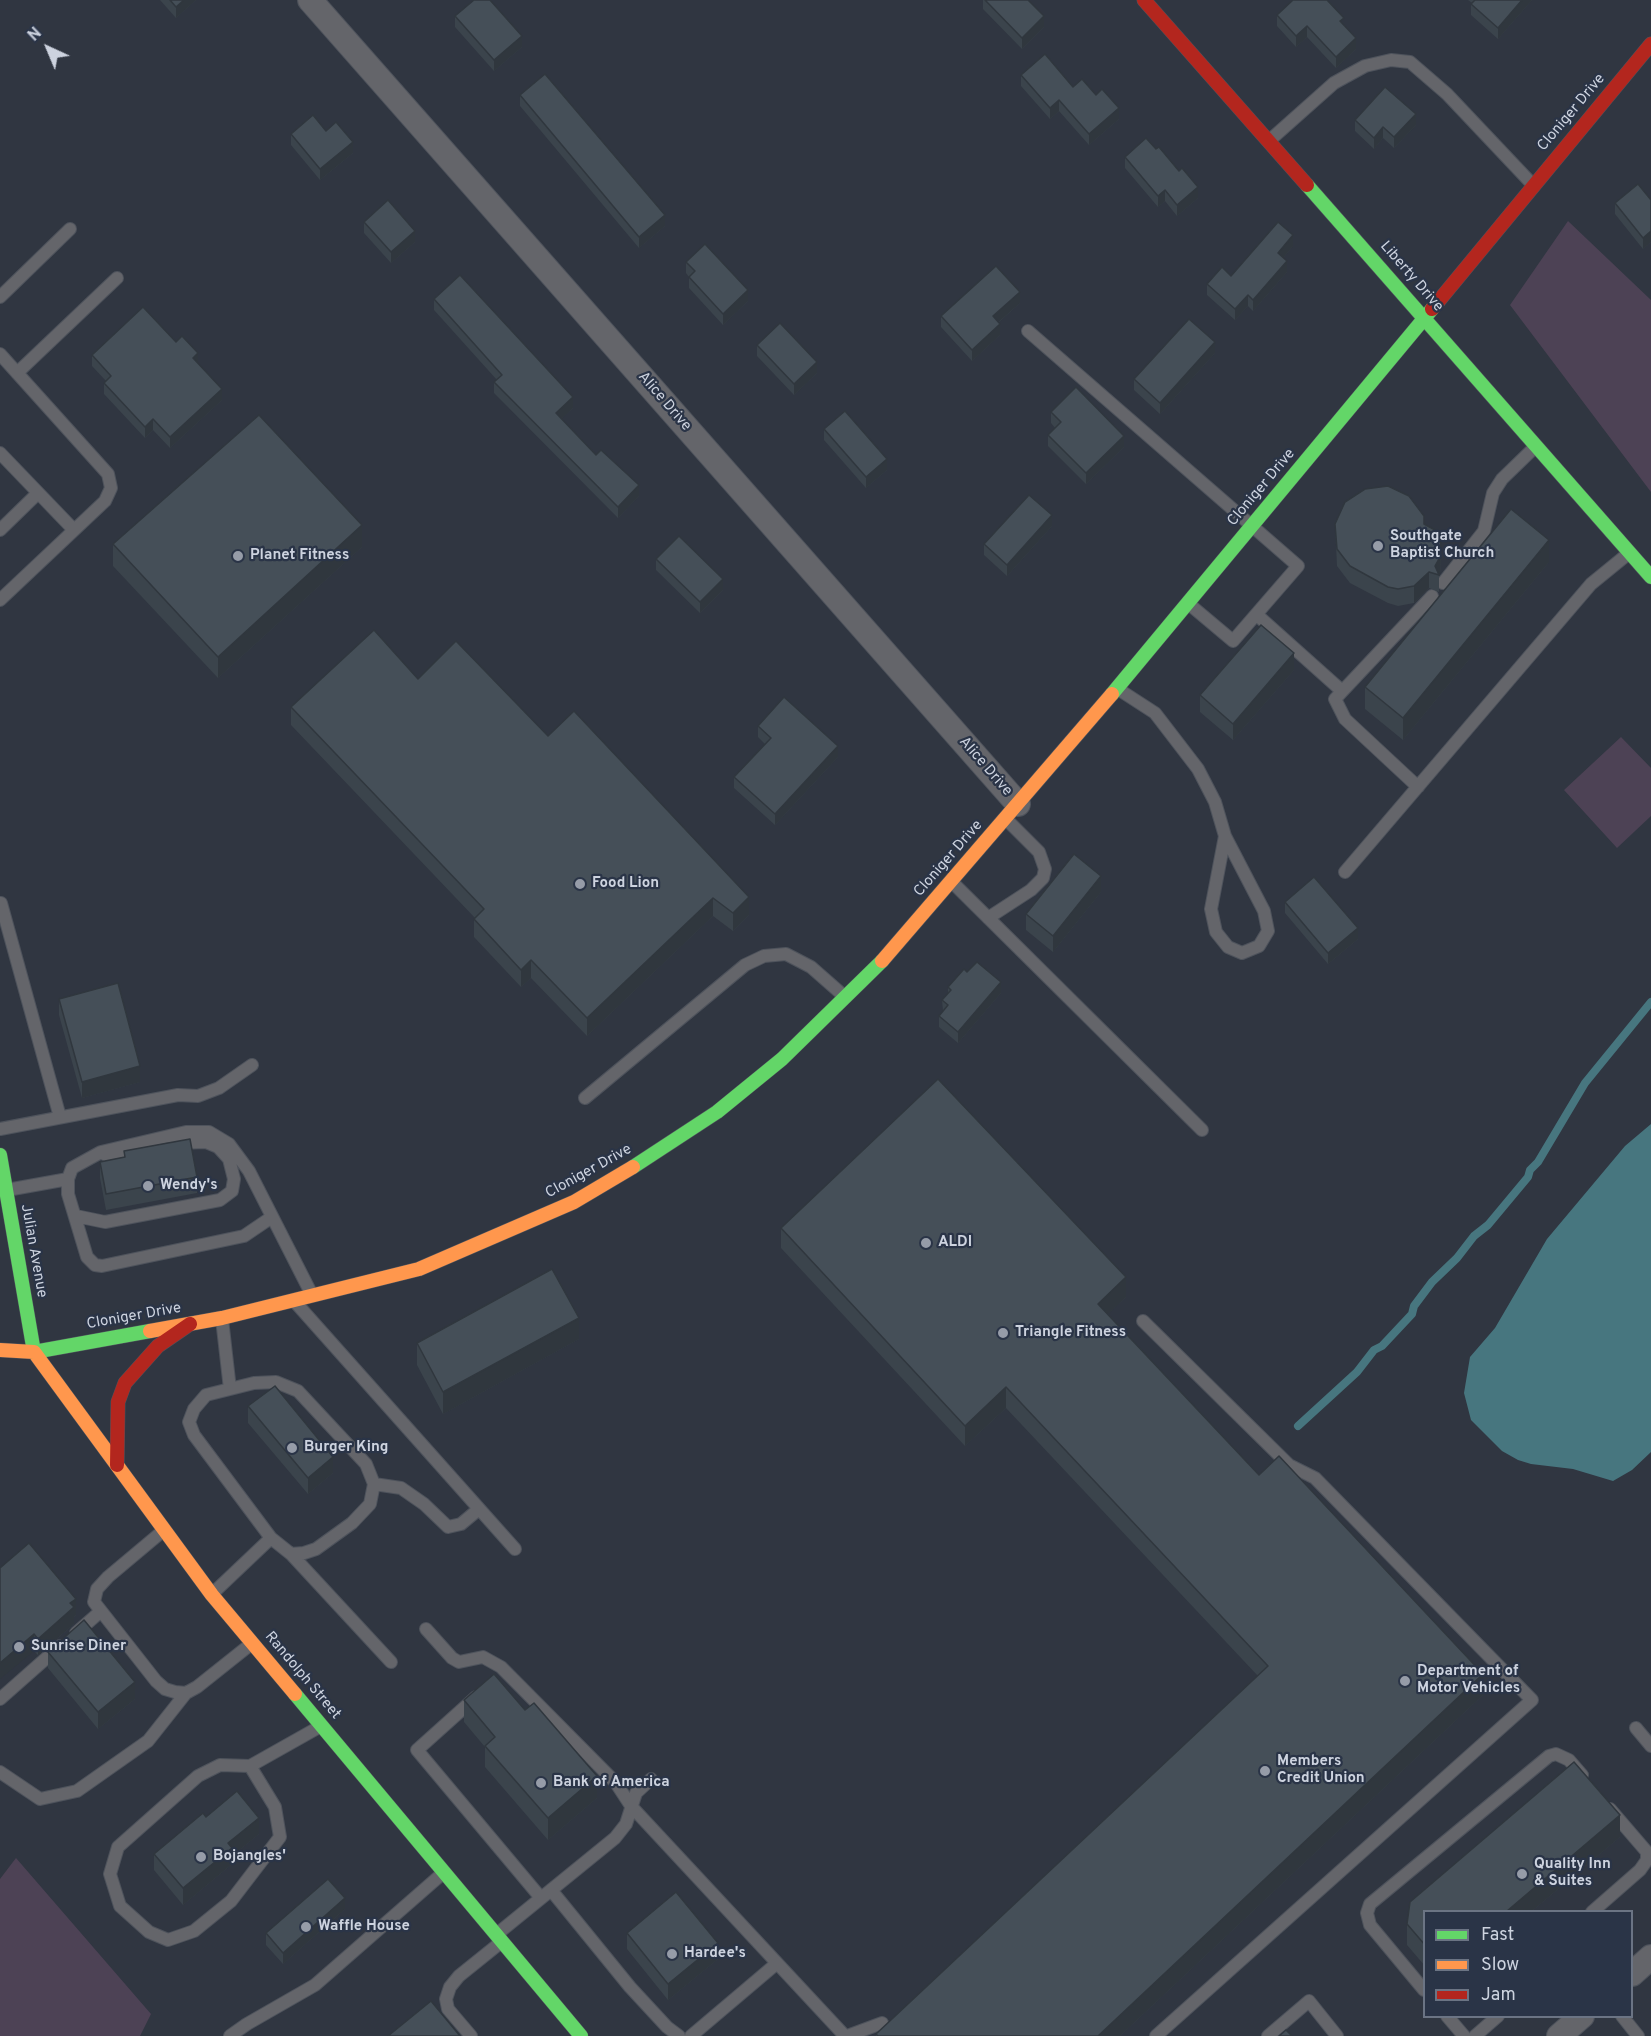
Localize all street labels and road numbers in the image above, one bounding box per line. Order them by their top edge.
street label: Cloniger Drive [1534,71,1610,155]
street label: Liberty Drive [1375,238,1447,316]
street label: Alice Drive [633,369,695,435]
street label: Cloniger Drive [1224,446,1300,530]
street label: Alice Drive [954,734,1016,800]
street label: Cloniger Drive [911,817,987,901]
street label: Cloniger Drive [543,1141,635,1203]
street label: Julian Avenue [16,1203,50,1299]
street label: Cloniger Drive [85,1300,183,1334]
street label: Randolph Street [260,1628,344,1724]

